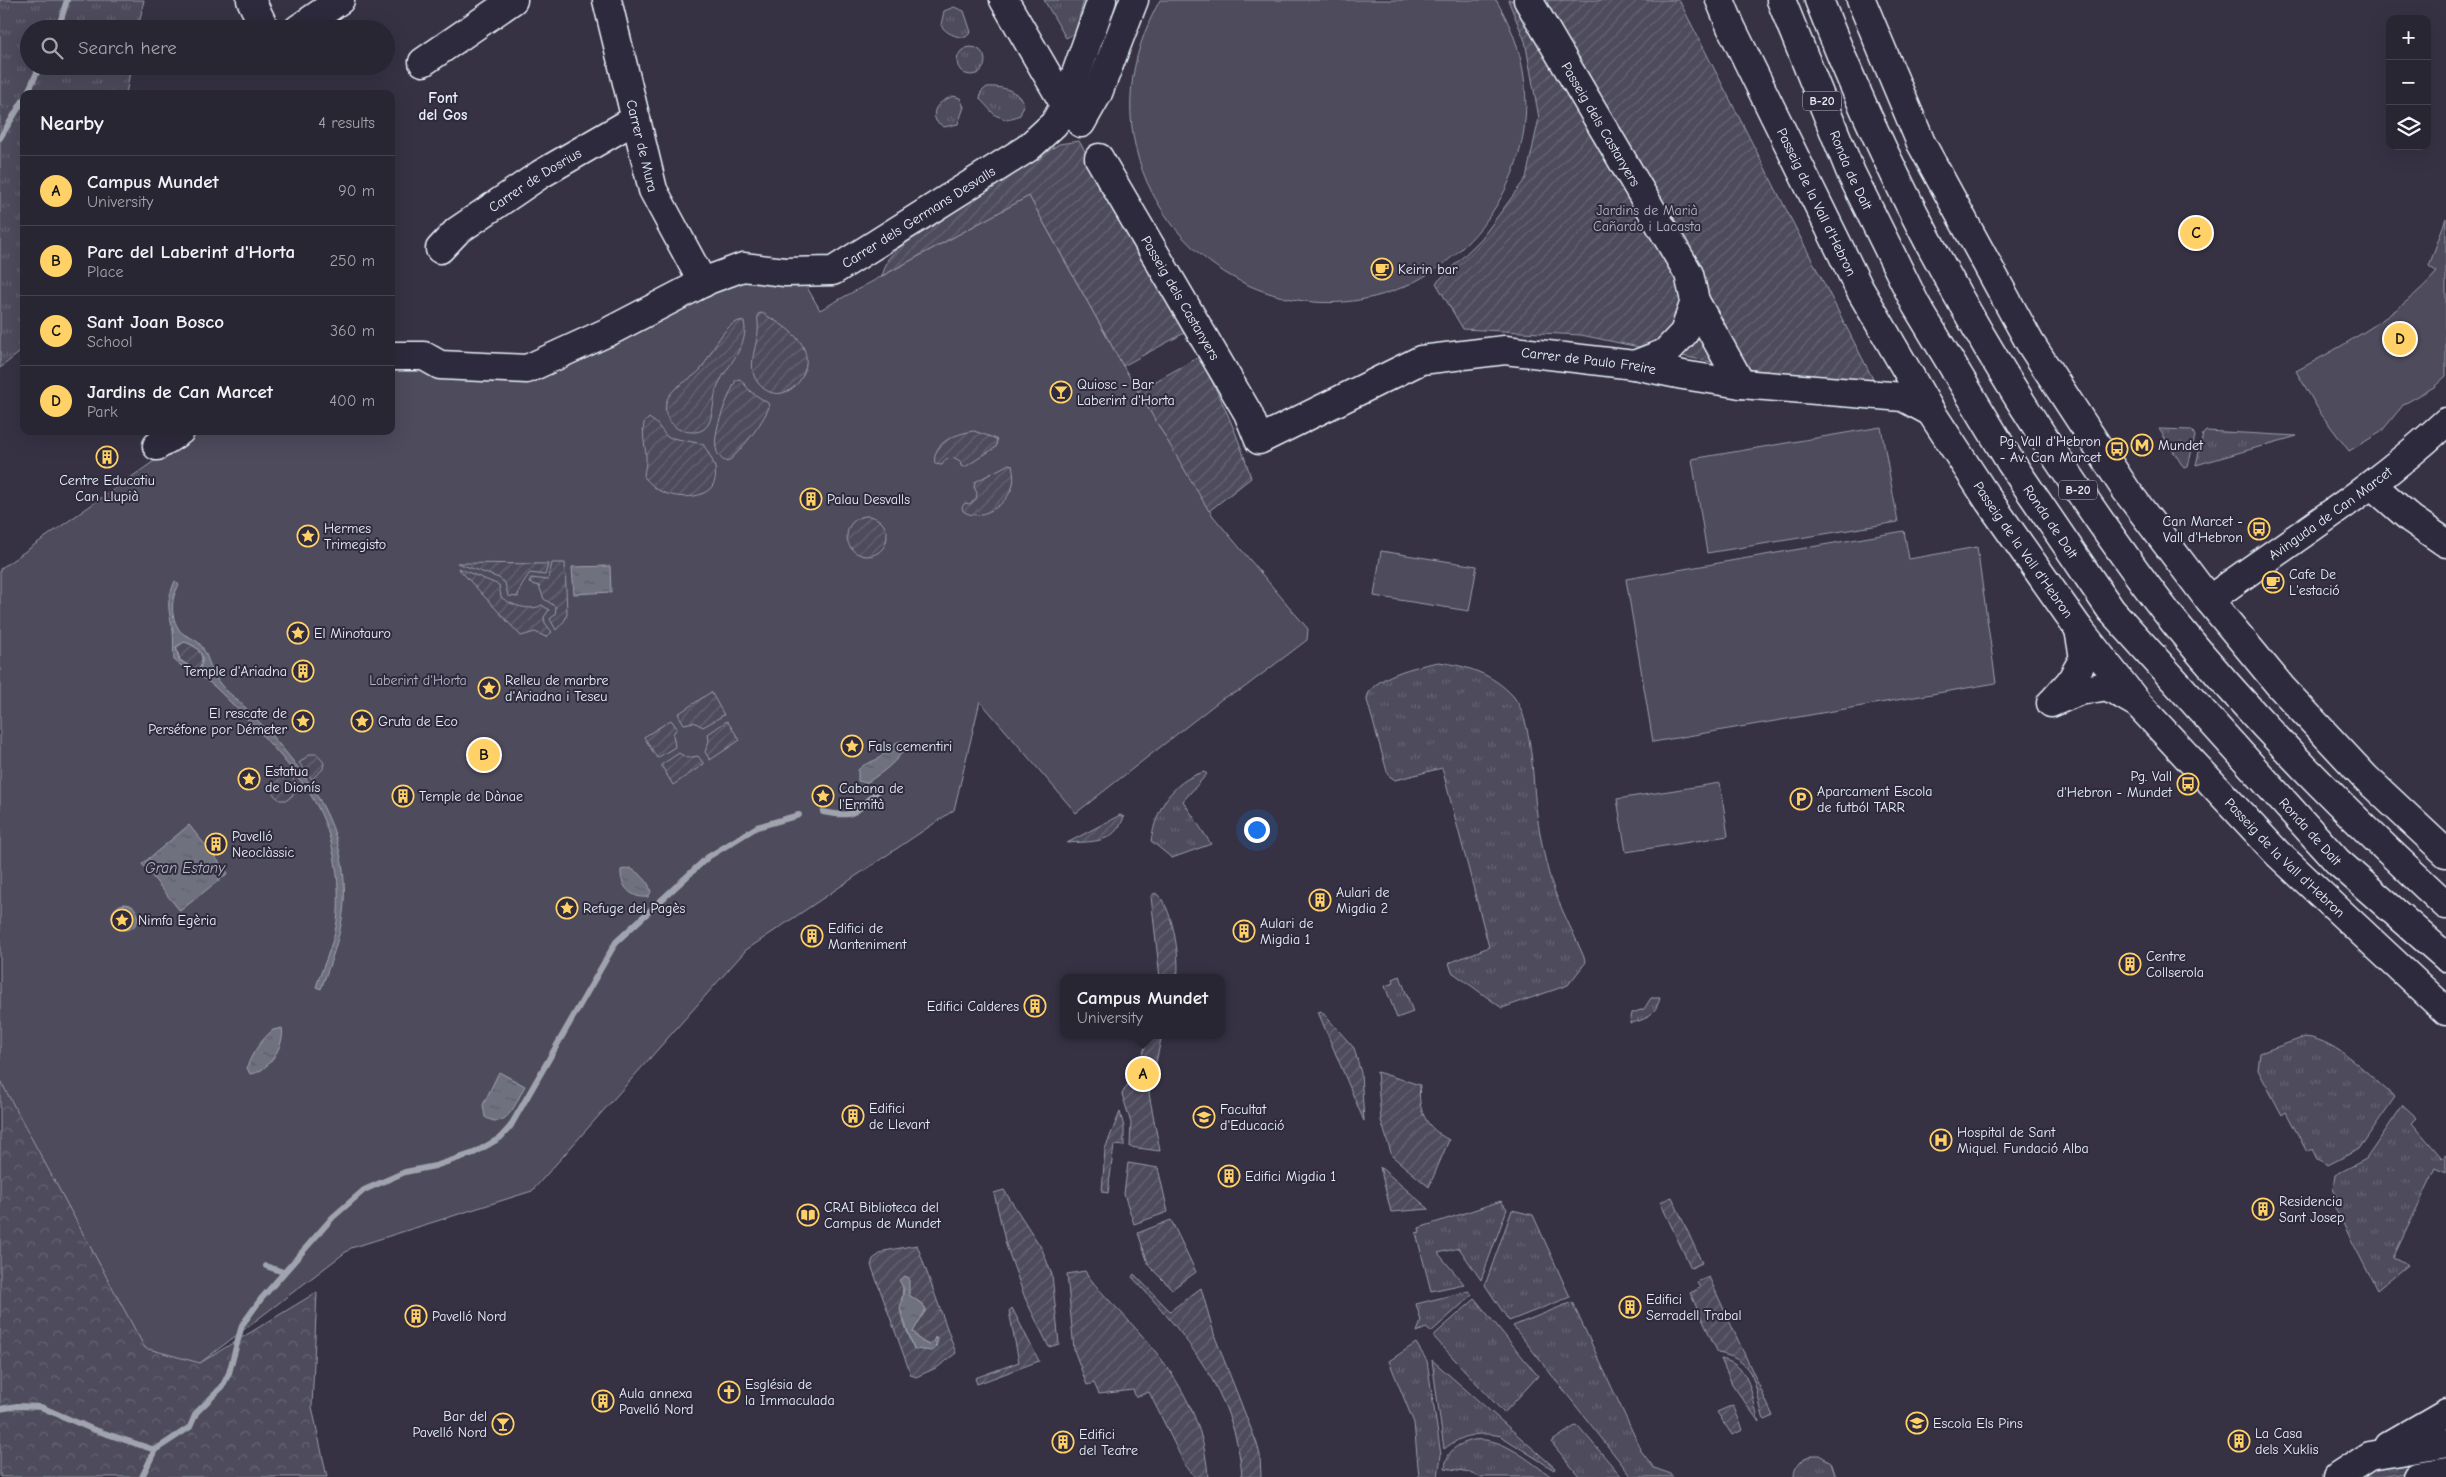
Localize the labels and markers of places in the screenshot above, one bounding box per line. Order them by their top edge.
pin: C [2180,214,2212,252]
cafe icon: Keirin bar [1370,257,1394,281]
place label: Keirin bar [1398,261,1458,278]
pin: D [2384,320,2416,358]
place label: Quiosc - Bar Laberint d'Horta [1077,376,1175,409]
bar icon: Quiosc - Bar Laberint d'Horta [1049,380,1073,404]
place label: Pg. Vall d'Hebron - Av. Can Marcet [2000,433,2102,466]
metro station icon: Mundet [2130,433,2154,457]
bus stop icon: Pg. Vall d'Hebron - Av. Can Marcet [2105,437,2129,461]
place label: Mundet [2158,437,2204,454]
building icon: Centre Educatiu Can Llupià [95,445,119,469]
place label: Centre Educatiu Can Llupià [59,472,155,505]
building icon: Palau Desvalls [799,487,823,511]
place label: Palau Desvalls [827,491,910,508]
place label: Can Marcet - Vall d'Hebron [2163,513,2243,546]
bus stop icon: Can Marcet - Vall d'Hebron [2247,517,2271,541]
place label: Hermes Trimegisto [324,520,386,553]
place icon: Hermes Trimegisto [296,524,320,548]
place label: Cafe De L'estació [2289,566,2340,599]
cafe icon: Cafe De L'estació [2261,570,2285,594]
place icon: El Minotauro [286,621,310,645]
place label: El Minotauro [314,625,391,642]
building icon: Temple d'Ariadna [291,659,315,683]
place label: Temple d'Ariadna [183,663,287,680]
place label: Relleu de marbre d'Ariadna i Teseu [505,672,608,705]
place icon: Relleu de marbre d'Ariadna i Teseu [477,676,501,700]
place label: El rescate de Perséfone por Démeter [148,705,287,738]
place icon: El rescate de Perséfone por Démeter [291,709,315,733]
place icon: Gruta de Eco [350,709,374,733]
place label: Gruta de Eco [378,713,458,730]
place icon: Fals cementiri [840,734,864,758]
pin: B [468,736,500,774]
place label: Fals cementiri [868,738,952,755]
place label: Estatua de Dionís [265,763,320,796]
place icon: Estatua de Dionís [237,767,261,791]
place label: Pg. Vall d'Hebron - Mundet [2057,768,2173,801]
bus stop icon: Pg. Vall d'Hebron - Mundet [2176,772,2200,796]
place label: Cabana de l'Ermità [839,780,904,813]
place label: Aparcament Escola de futból TARR [1817,783,1933,816]
building icon: Temple de Dànae [391,784,415,808]
place icon: Cabana de l'Ermità [811,784,835,808]
parking icon: Aparcament Escola de futból TARR [1789,787,1813,811]
place label: Temple de Dànae [419,788,523,805]
place label: Pavelló Neoclàssic [232,828,294,861]
building icon: Pavelló Neoclàssic [204,832,228,856]
place label: Aulari de Migdia 2 [1336,884,1389,917]
building icon: Aulari de Migdia 2 [1308,888,1332,912]
place icon: Refuge del Pagès [555,896,579,920]
place label: Refuge del Pagès [583,900,685,917]
place icon: Nimfa Egèria [110,908,134,932]
place label: Nimfa Egèria [138,912,216,929]
place label: Aulari de Migdia 1 [1260,915,1313,948]
building icon: Aulari de Migdia 1 [1232,919,1256,943]
place label: Edifici de Manteniment [828,920,908,953]
building icon: Edifici de Manteniment [800,924,824,948]
place label: Centre Collserola [2146,948,2204,981]
building icon: Centre Collserola [2118,952,2142,976]
building icon: Edifici Calderes [1023,994,1047,1018]
place label: Edifici Calderes [927,998,1019,1015]
pin: A [1127,1055,1159,1093]
place label: Edifici de Llevant [869,1100,931,1133]
place label: Facultat d'Educació [1220,1101,1284,1134]
building icon: Edifici de Llevant [841,1104,865,1128]
school or university icon: Facultat d'Educació [1192,1105,1216,1129]
place label: Hospital de Sant Miquel. Fundació Alba [1957,1124,2089,1157]
hospital icon: Hospital de Sant Miquel. Fundació Alba [1929,1128,1953,1152]
building icon: Edifici Migdia 1 [1217,1164,1241,1188]
place label: Edifici Migdia 1 [1245,1168,1336,1185]
place label: Residencia Sant Josep [2279,1193,2344,1226]
building icon: Residencia Sant Josep [2251,1197,2275,1221]
place label: CRAI Biblioteca del Campus de Mundet [824,1199,942,1232]
library icon: CRAI Biblioteca del Campus de Mundet [796,1203,820,1227]
place label: Edifici Serradell Trabal [1646,1291,1742,1324]
building icon: Edifici Serradell Trabal [1618,1295,1642,1319]
building icon: Pavelló Nord [404,1304,428,1328]
place label: Pavelló Nord [432,1308,506,1325]
place label: Església de la Immaculada [745,1376,835,1409]
church icon: Església de la Immaculada [717,1380,741,1404]
place label: Aula annexa Pavelló Nord [619,1385,693,1418]
building icon: Aula annexa Pavelló Nord [591,1389,615,1413]
place label: Bar del Pavelló Nord [413,1408,487,1441]
school or university icon: Escola Els Pins [1905,1411,1929,1435]
bar icon: Bar del Pavelló Nord [491,1412,515,1436]
place label: Escola Els Pins [1933,1415,2023,1432]
place label: La Casa dels Xuklis [2255,1425,2319,1458]
place label: Edifici del Teatre [1079,1426,1138,1459]
building icon: La Casa dels Xuklis [2227,1429,2251,1453]
building icon: Edifici del Teatre [1051,1430,1075,1454]

